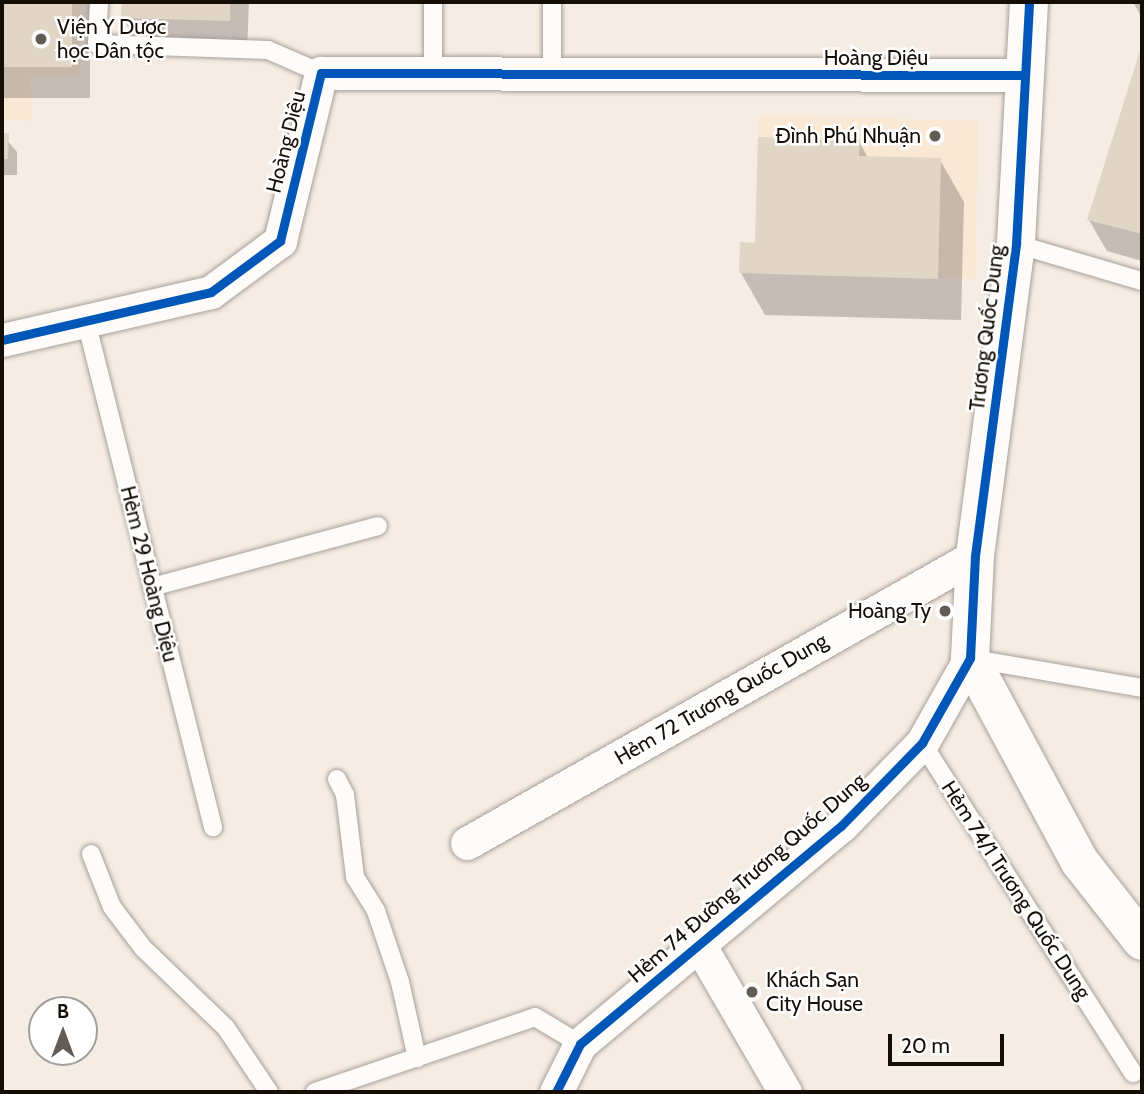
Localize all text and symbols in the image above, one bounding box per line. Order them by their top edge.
place label: Viện Y Dược học Dân tộc [57,14,166,64]
marker: Viện Y Dược học Dân tộc [31,29,51,49]
street label: Hoàng Diệu [824,45,928,71]
street label: Hoàng Diệu [261,88,311,196]
place label: Đình Phú Nhuận [776,123,921,149]
marker: Đình Phú Nhuận [927,128,943,144]
street label: Trương Quốc Dung [964,244,1010,412]
street label: Hẻm 29 Hoàng Diệu [115,483,183,665]
place label: Hoàng Ty [848,598,931,624]
marker: Hoàng Ty [937,603,953,619]
street label: Hẻm 72 Trương Quốc Dung [610,628,832,770]
street label: Hẻm 74 Đường Trương Quốc Dung [623,768,871,988]
street label: Hẻm 74/1 Trương Quốc Dung [936,776,1096,1004]
place label: Khách Sạn City House [766,967,863,1017]
marker: Khách Sạn City House [744,984,760,1000]
north arrow [28,996,98,1066]
text: B [57,1000,69,1023]
scale bar [892,1020,1007,1064]
text: 20 m [901,1033,950,1058]

